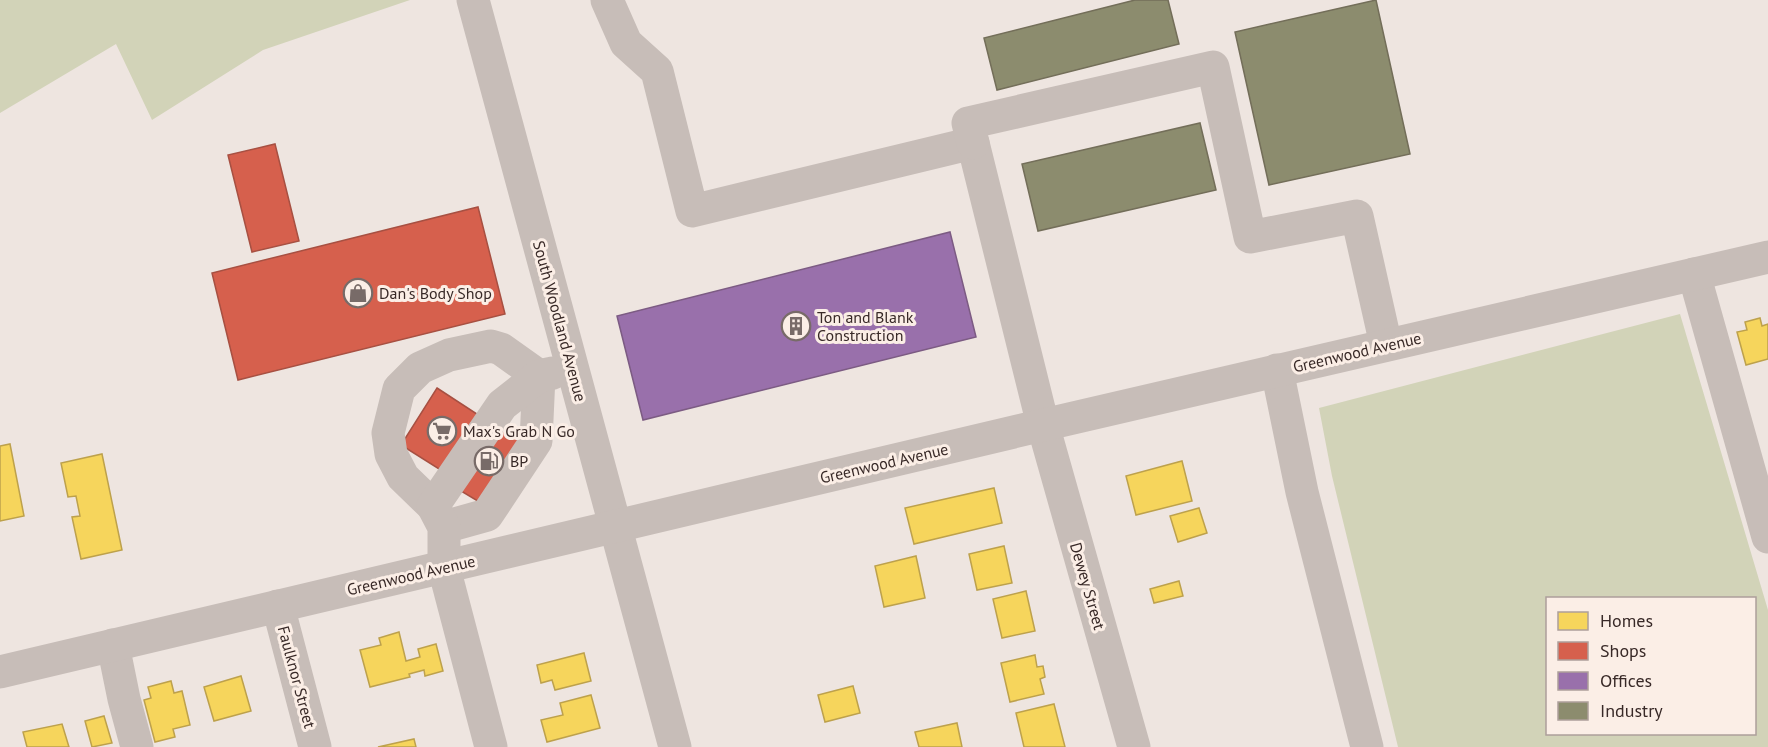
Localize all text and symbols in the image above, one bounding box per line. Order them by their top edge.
street label: South Woodland Avenue [529,238,591,404]
shop icon: Dan's Body Shop [342,277,374,309]
place label: Dan's Body Shop [379,283,492,303]
place label: Ton and Blank Construction [817,307,914,345]
building icon: Ton and Blank Construction [780,310,812,342]
street label: Greenwood Avenue [1291,328,1423,376]
supermarket icon: Max's Grab N Go [426,415,458,447]
place label: Max's Grab N Go [463,421,575,441]
street label: Greenwood Avenue [818,439,950,487]
fuel station icon: BP [473,445,505,477]
place label: BP [510,451,528,471]
street label: Dewey Street [1066,540,1110,632]
street label: Greenwood Avenue [345,551,477,599]
legend [1546,597,1756,735]
text: Homes [1600,609,1653,632]
street label: Faulknor Street [274,624,320,731]
text: Shops [1600,639,1646,662]
text: Offices [1600,669,1652,692]
text: Industry [1600,699,1663,722]

